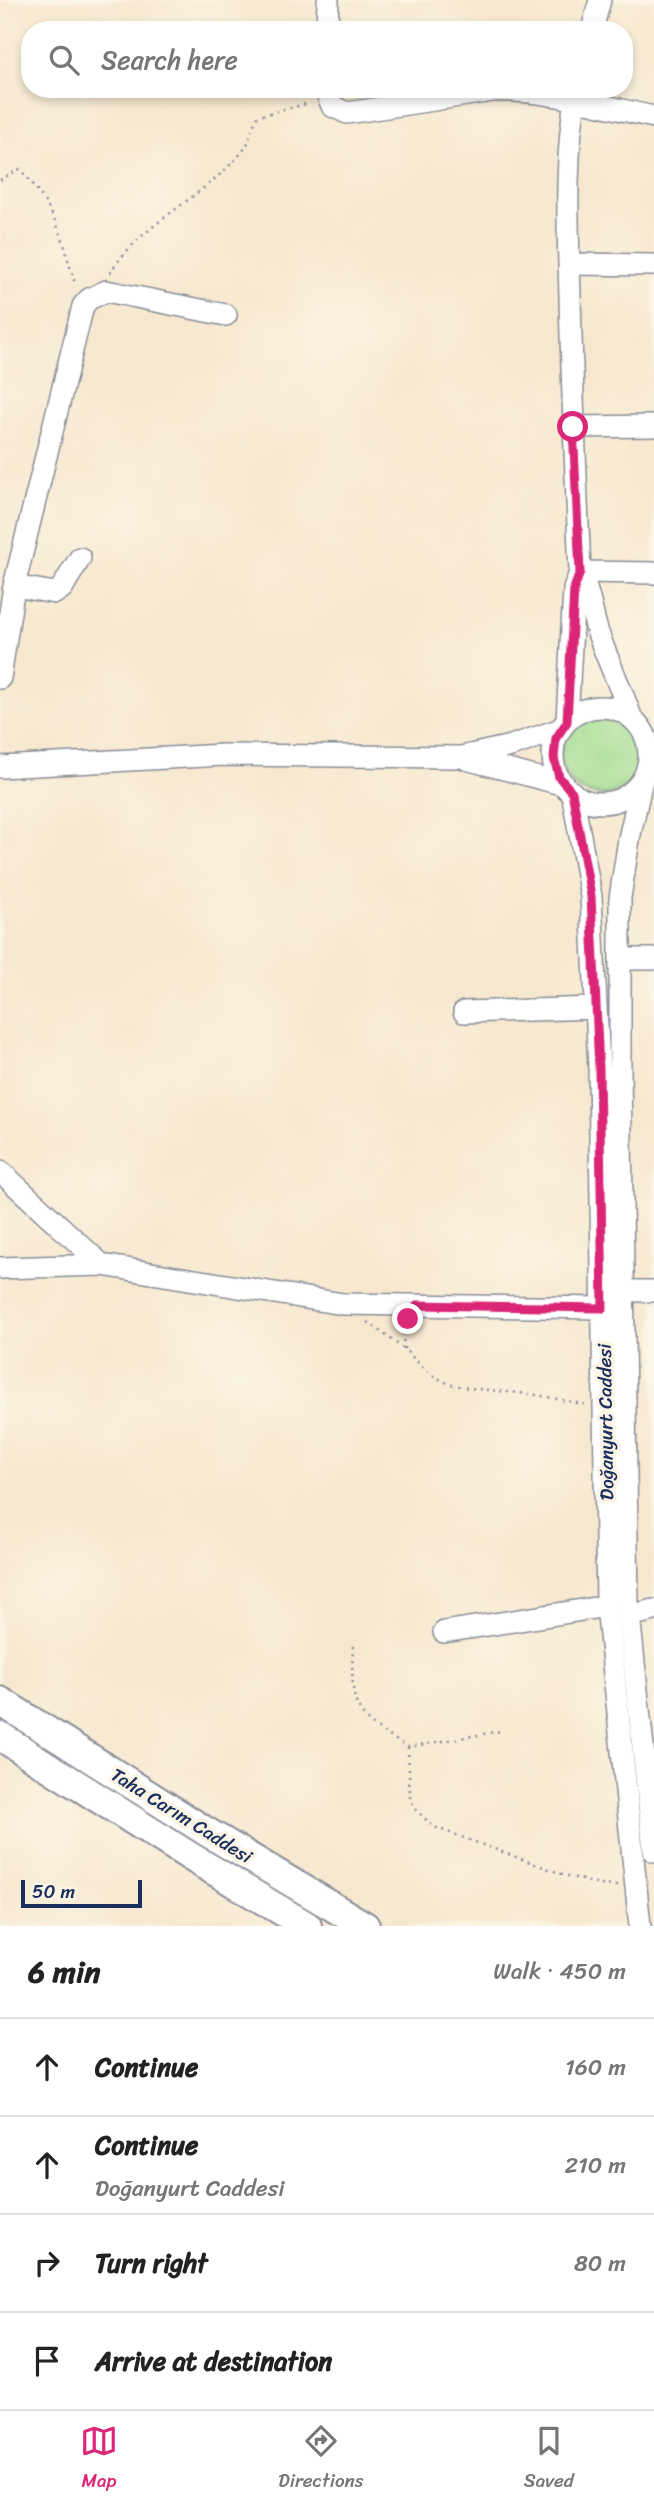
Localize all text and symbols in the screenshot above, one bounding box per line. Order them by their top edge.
search box [21,21,633,98]
text: Search here [101,37,238,83]
icon: search [45,41,83,79]
route start [557,411,588,442]
route end [392,1303,423,1334]
street label: Doğanyurt Caddesi [588,1343,623,1501]
street label: Taha Carım Caddesi [104,1759,260,1873]
text: 50 m [32,1875,75,1908]
scale bar [21,1877,142,1909]
text: 6 min [28,1945,100,1999]
text: Walk · 450 m [493,1951,626,1992]
text: Continue [95,2044,198,2090]
text: 160 m [565,2047,626,2088]
icon: ahead [28,2048,66,2086]
text: Continue [95,2122,198,2168]
text: 210 m [565,2145,626,2186]
icon: ahead [28,2146,66,2184]
text: Doğanyurt Caddesi [95,2168,285,2209]
text: Turn right [95,2240,208,2286]
text: 80 m [574,2243,626,2284]
icon: right [28,2244,66,2282]
text: Arrive at destination [95,2338,332,2384]
icon: arrive [28,2342,66,2380]
tab: Map [80,2422,118,2497]
tab: Directions [278,2422,364,2497]
tab: Saved [524,2422,574,2497]

